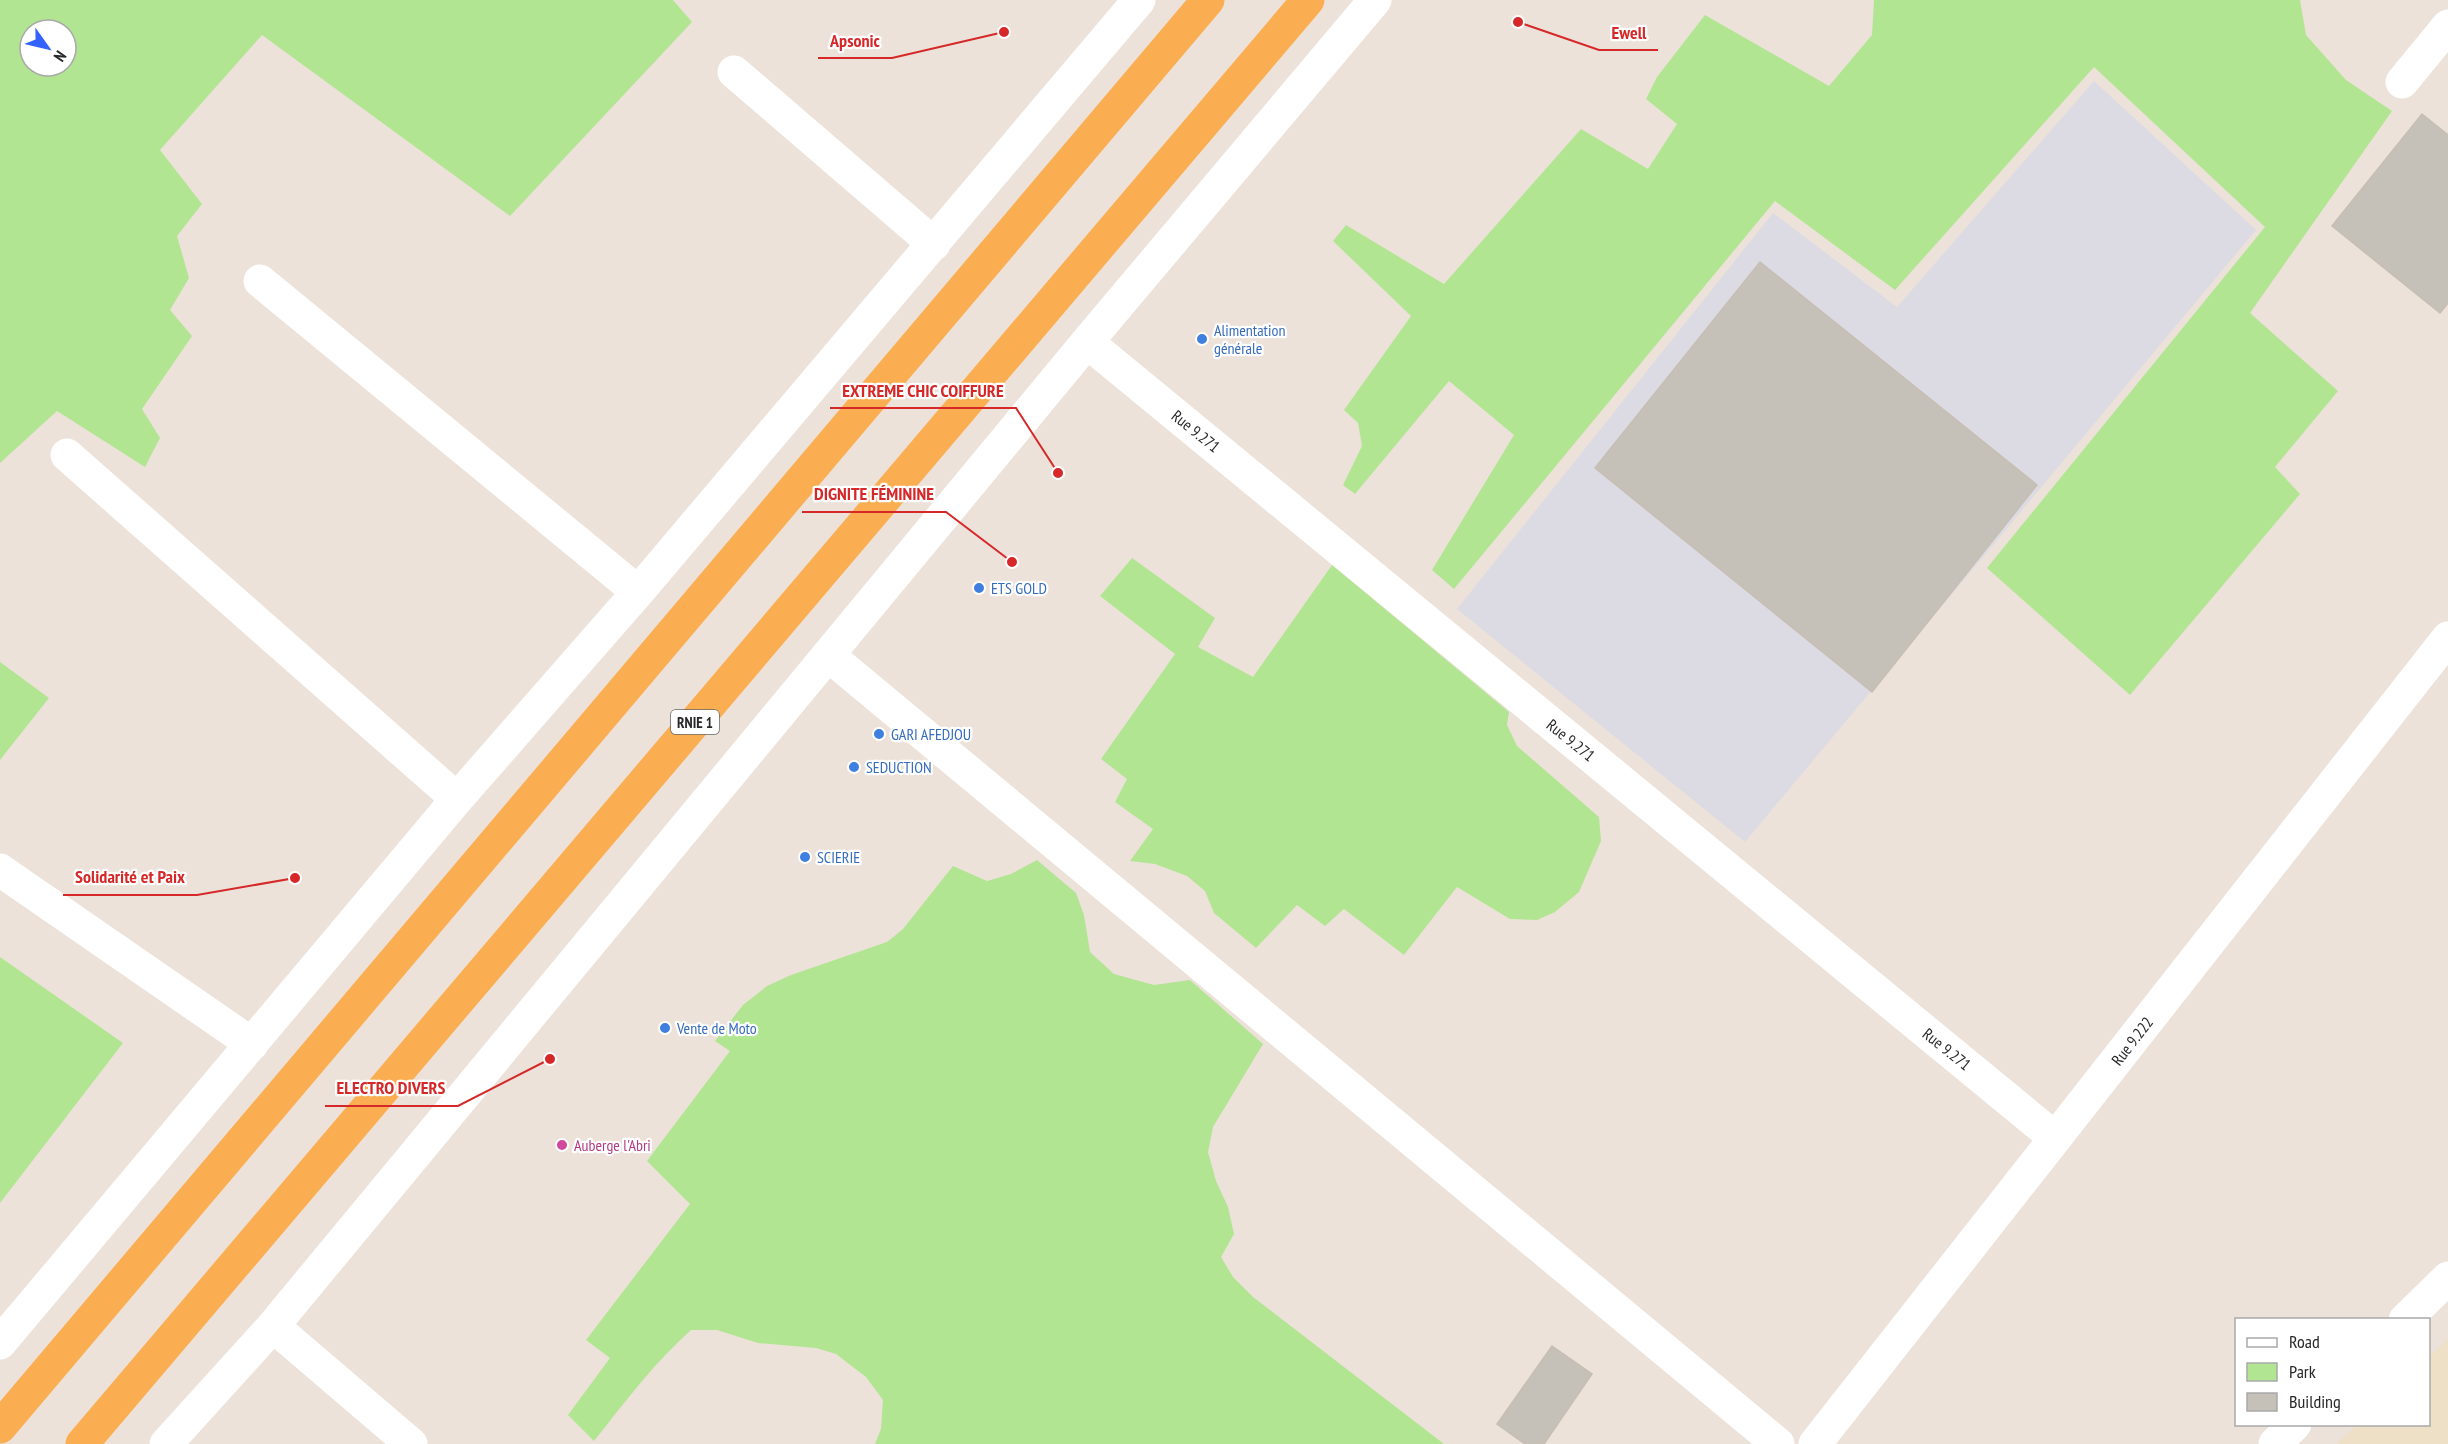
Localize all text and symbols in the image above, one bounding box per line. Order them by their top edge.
callout: Ewell [1599,14,1658,50]
north arrow [18,18,78,78]
text: Ewell [1612,21,1647,44]
callout: Apsonic [818,22,892,58]
text: Apsonic [829,29,881,52]
text: N [50,47,71,66]
place label: Alimentation générale [1214,320,1285,358]
marker: Alimentation générale [1195,332,1209,346]
callout: EXTREME CHIC COIFFURE [830,372,1016,408]
text: EXTREME CHIC COIFFURE [842,379,1004,402]
street label: Rue 9.271 [1168,406,1224,456]
callout: DIGNITE FÉMININE [802,476,946,512]
text: DIGNITE FÉMININE [814,482,934,505]
place label: ETS GOLD [991,578,1047,598]
marker: ETS GOLD [972,581,986,595]
road number: RNIE 1 [671,710,719,734]
street label: Rue 9.271 [1543,715,1599,765]
place label: GARI AFEDJOU [891,724,971,744]
marker: GARI AFEDJOU [872,727,886,741]
place label: SEDUCTION [866,757,932,777]
marker: SEDUCTION [847,760,861,774]
place label: SCIERIE [817,847,860,867]
marker: SCIERIE [798,850,812,864]
callout: Solidarité et Paix [63,859,197,895]
text: Solidarité et Paix [75,865,185,888]
street label: Rue 9.222 [2107,1013,2157,1069]
place label: Vente de Moto [676,1018,757,1038]
marker: Vente de Moto [658,1021,672,1035]
street label: Rue 9.271 [1919,1024,1975,1074]
callout: ELECTRO DIVERS [325,1070,458,1106]
text: ELECTRO DIVERS [337,1076,446,1099]
place label: Auberge l'Abri [574,1135,651,1155]
marker: Auberge l'Abri [555,1138,569,1152]
legend [2235,1318,2430,1426]
text: Road [2289,1330,2320,1353]
text: Park [2289,1360,2316,1383]
text: Building [2289,1390,2341,1413]

